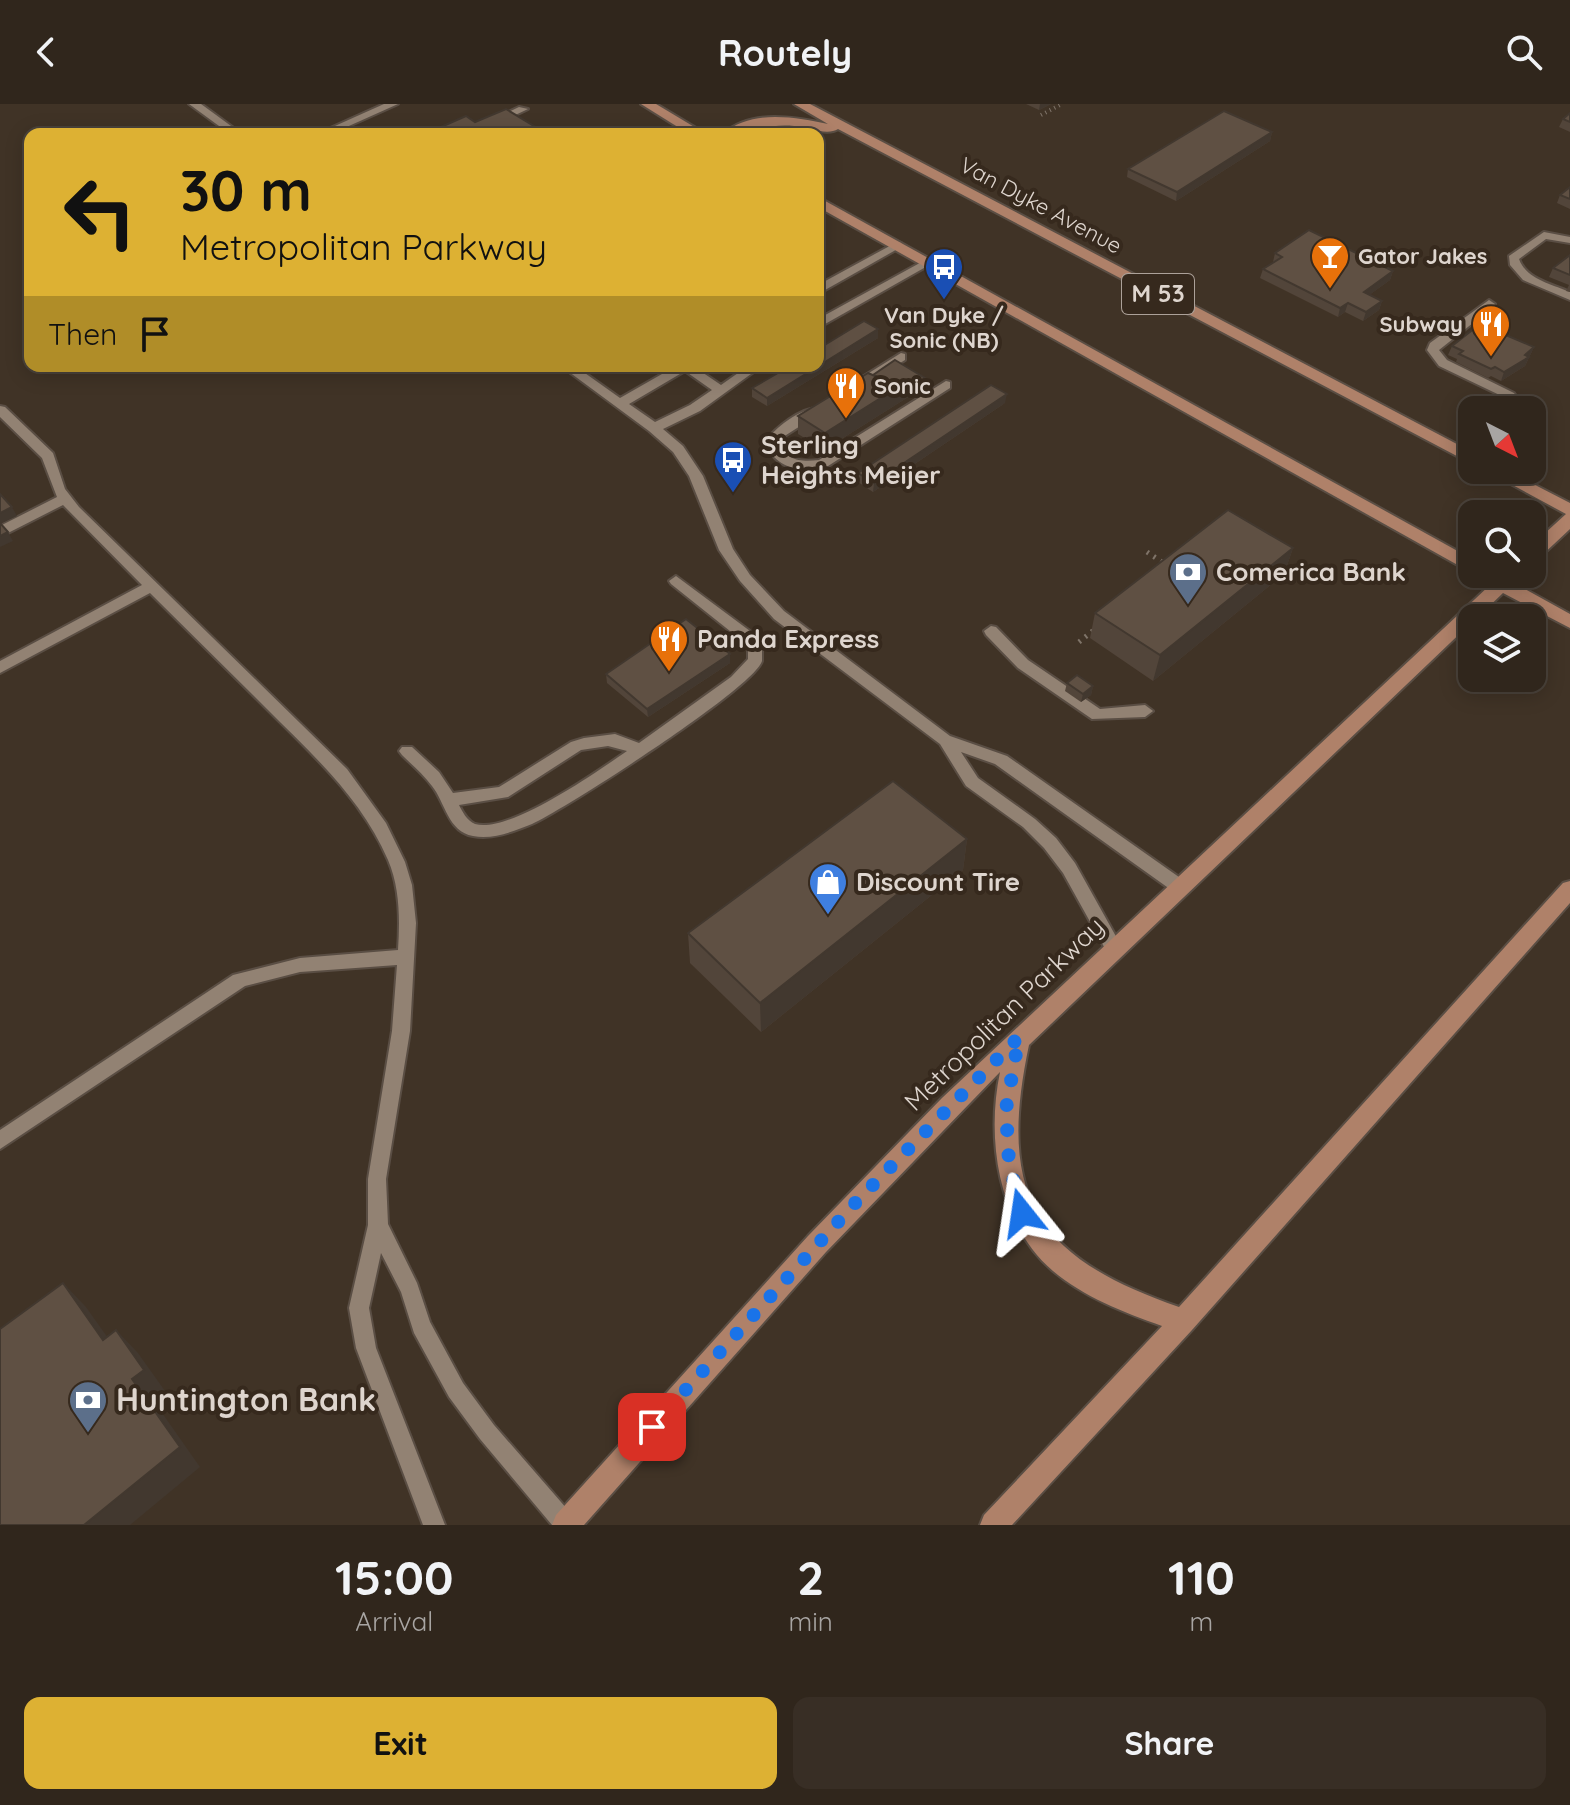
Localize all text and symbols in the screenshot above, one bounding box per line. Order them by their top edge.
icon: back [24,30,68,74]
text: Routely [718,30,852,75]
icon: search [1502,30,1546,74]
street label: Van Dyke Avenue [955,150,1127,260]
text: 30 m [180,155,312,225]
icon: left [48,160,152,264]
text: Metropolitan Parkway [180,224,547,269]
bar icon: Gator Jakes [1309,235,1351,290]
place label: Gator Jakes [1358,242,1487,270]
bus stop icon: Van Dyke / Sonic (NB) [923,246,965,301]
road number: M 53 [1122,274,1194,314]
place label: Van Dyke / Sonic (NB) [884,301,1004,354]
restaurant icon: Subway [1470,303,1512,358]
place label: Subway [1379,310,1463,338]
icon: arrive [133,312,177,356]
text: Then [48,315,117,353]
restaurant icon: Sonic [825,365,867,420]
place label: Sonic [874,372,931,400]
north arrow [1458,396,1546,484]
map controls [1458,396,1546,692]
place label: Sterling Heights Meijer [761,428,941,491]
bus stop icon: Sterling Heights Meijer [712,439,754,494]
button: search [1458,500,1546,588]
bank icon: Comerica Bank [1167,551,1209,606]
place label: Comerica Bank [1216,555,1406,588]
button: layers [1458,604,1546,692]
restaurant icon: Panda Express [648,618,690,673]
place label: Panda Express [697,622,879,655]
shop icon: Discount Tire [807,861,849,916]
place label: Discount Tire [856,865,1020,898]
street label: Metropolitan Parkway [897,910,1110,1118]
position arrow [980,1171,1064,1255]
bank icon: Huntington Bank [67,1379,109,1434]
place label: Huntington Bank [116,1379,376,1419]
pin [618,1393,686,1461]
icon: arrive [630,1405,674,1449]
text: 15:00 [335,1547,453,1607]
text: 2 [797,1547,824,1607]
text: 110 [1168,1547,1235,1607]
text: Arrival [355,1605,433,1638]
text: min [789,1605,833,1638]
text: m [1190,1605,1213,1638]
button: Exit [24,1697,777,1789]
button: Share [793,1697,1546,1789]

